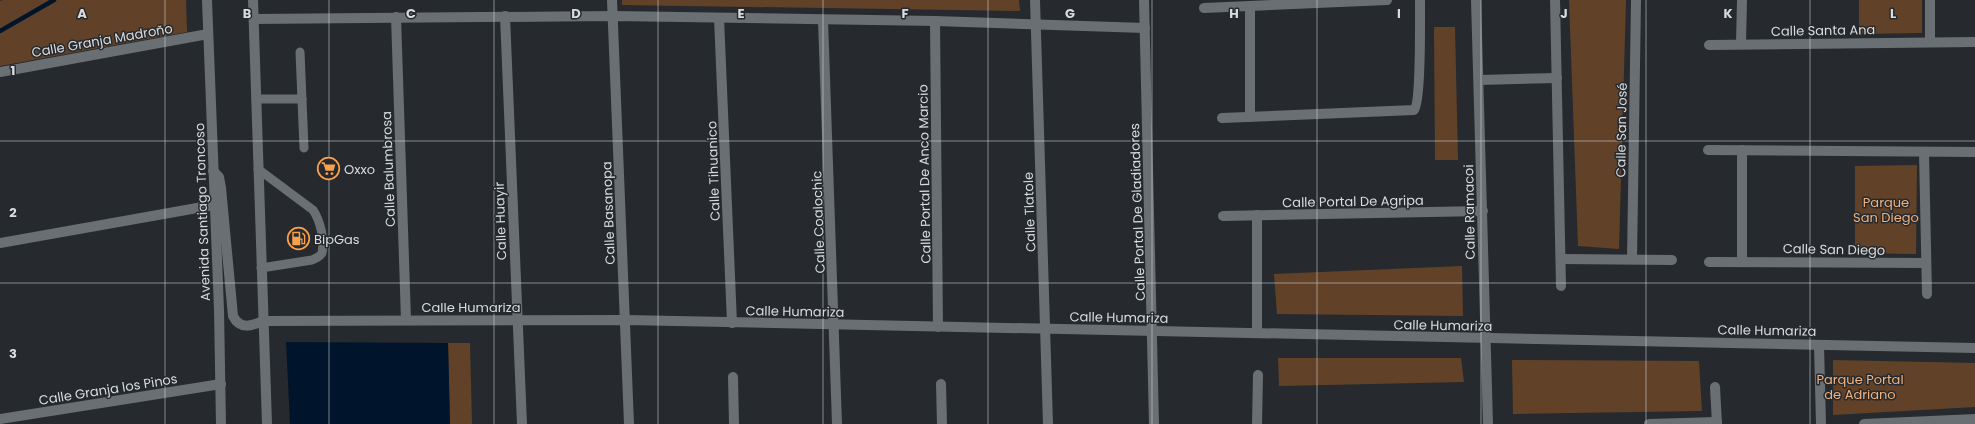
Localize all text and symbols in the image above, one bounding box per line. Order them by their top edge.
text: A [77,4,87,23]
text: B [243,4,252,23]
text: C [406,4,416,23]
text: D [571,4,581,23]
text: E [737,4,745,23]
text: F [901,4,909,23]
text: G [1065,4,1075,23]
text: H [1229,4,1239,23]
text: I [1397,4,1401,23]
text: J [1560,4,1568,23]
text: K [1723,4,1733,23]
text: L [1890,4,1896,23]
street label: Calle Granja Madroño [30,19,174,62]
street label: Calle Santa Ana [1771,20,1875,41]
text: 1 [11,61,15,80]
street label: Calle San José [1611,82,1632,178]
street label: Calle Portal De Anco Marcio [913,84,936,264]
street label: Calle Balumbrosa [377,111,400,227]
street label: Calle Tihuanico [702,121,725,221]
street label: Avenida Santiago Troncoso [190,122,215,302]
street label: Calle Portal De Gladiadores [1125,122,1150,301]
supermarket icon: Oxxo [315,156,341,182]
place label: Oxxo [344,160,375,179]
street label: Calle Basanopa [597,161,620,265]
street label: Calle Ramacoi [1459,164,1480,260]
street label: Calle Coalochic [807,170,830,274]
street label: Calle Tlatole [1019,172,1040,252]
street label: Calle Huayir [490,181,511,260]
street label: Calle Portal De Agripa [1282,191,1424,212]
park label: Parque San Diego [1853,193,1919,227]
text: 2 [9,203,17,222]
fuel station icon: BipGas [286,226,312,252]
place label: BipGas [314,230,360,249]
street label: Calle San Diego [1783,239,1885,260]
street label: Calle Humariza [422,298,521,317]
street label: Calle Humariza [745,301,845,322]
street label: Calle Humariza [1069,307,1169,328]
street label: Calle Humariza [1393,315,1493,336]
street label: Calle Humariza [1717,320,1817,341]
text: 3 [9,344,17,363]
street label: Calle Granja los Pinos [37,369,179,410]
park label: Parque Portal de Adriano [1816,370,1904,404]

